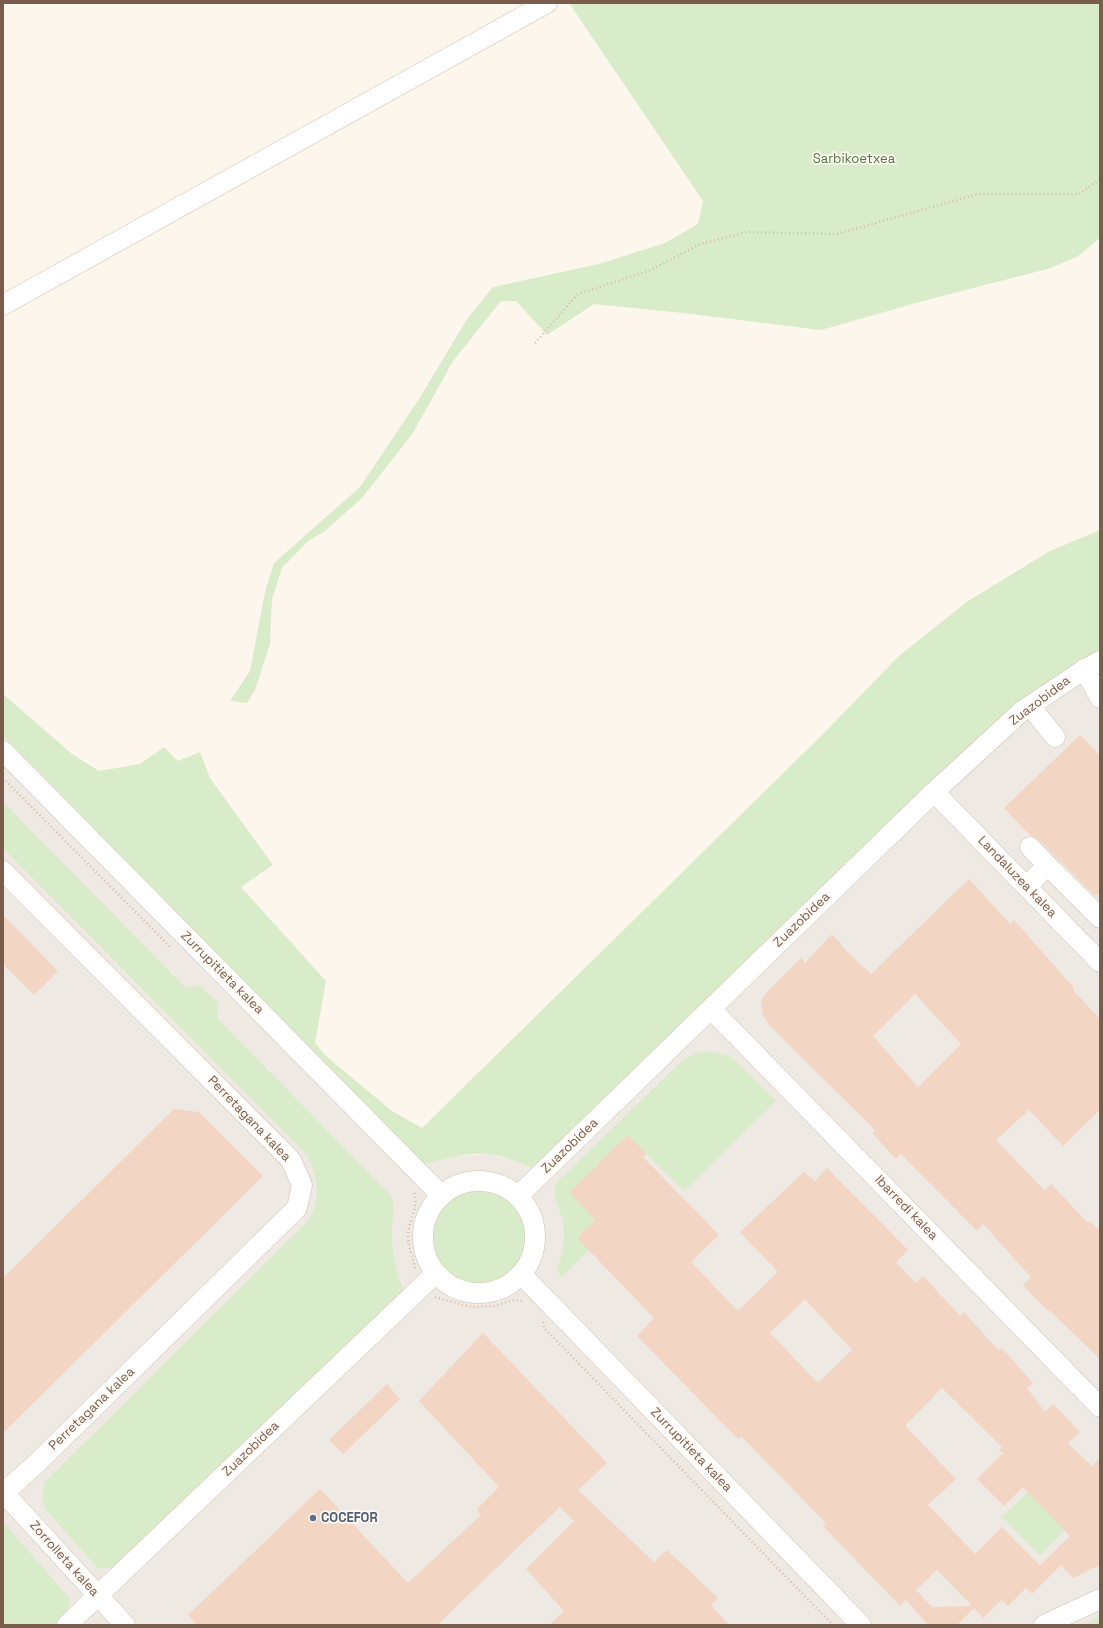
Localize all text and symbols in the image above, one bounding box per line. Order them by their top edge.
park label: Sarbikoetxea [813,151,895,167]
street label: Zuazobidea [1006,673,1074,729]
street label: Landaluzea kalea [974,833,1060,921]
street label: Zuazobidea [770,889,834,951]
street label: Zurrupitieta kalea [177,928,267,1018]
street label: Perretagana kalea [204,1073,294,1165]
street label: Zuazobidea [538,1115,602,1177]
street label: Ibarredi kalea [871,1172,941,1244]
street label: Perretagana kalea [46,1364,138,1454]
street label: Zurrupitieta kalea [647,1405,735,1495]
street label: Zuazobidea [219,1418,283,1480]
place label: COCEFOR [321,1510,378,1526]
marker: COCEFOR [308,1513,318,1523]
street label: Zorrolleta kalea [26,1518,102,1600]

